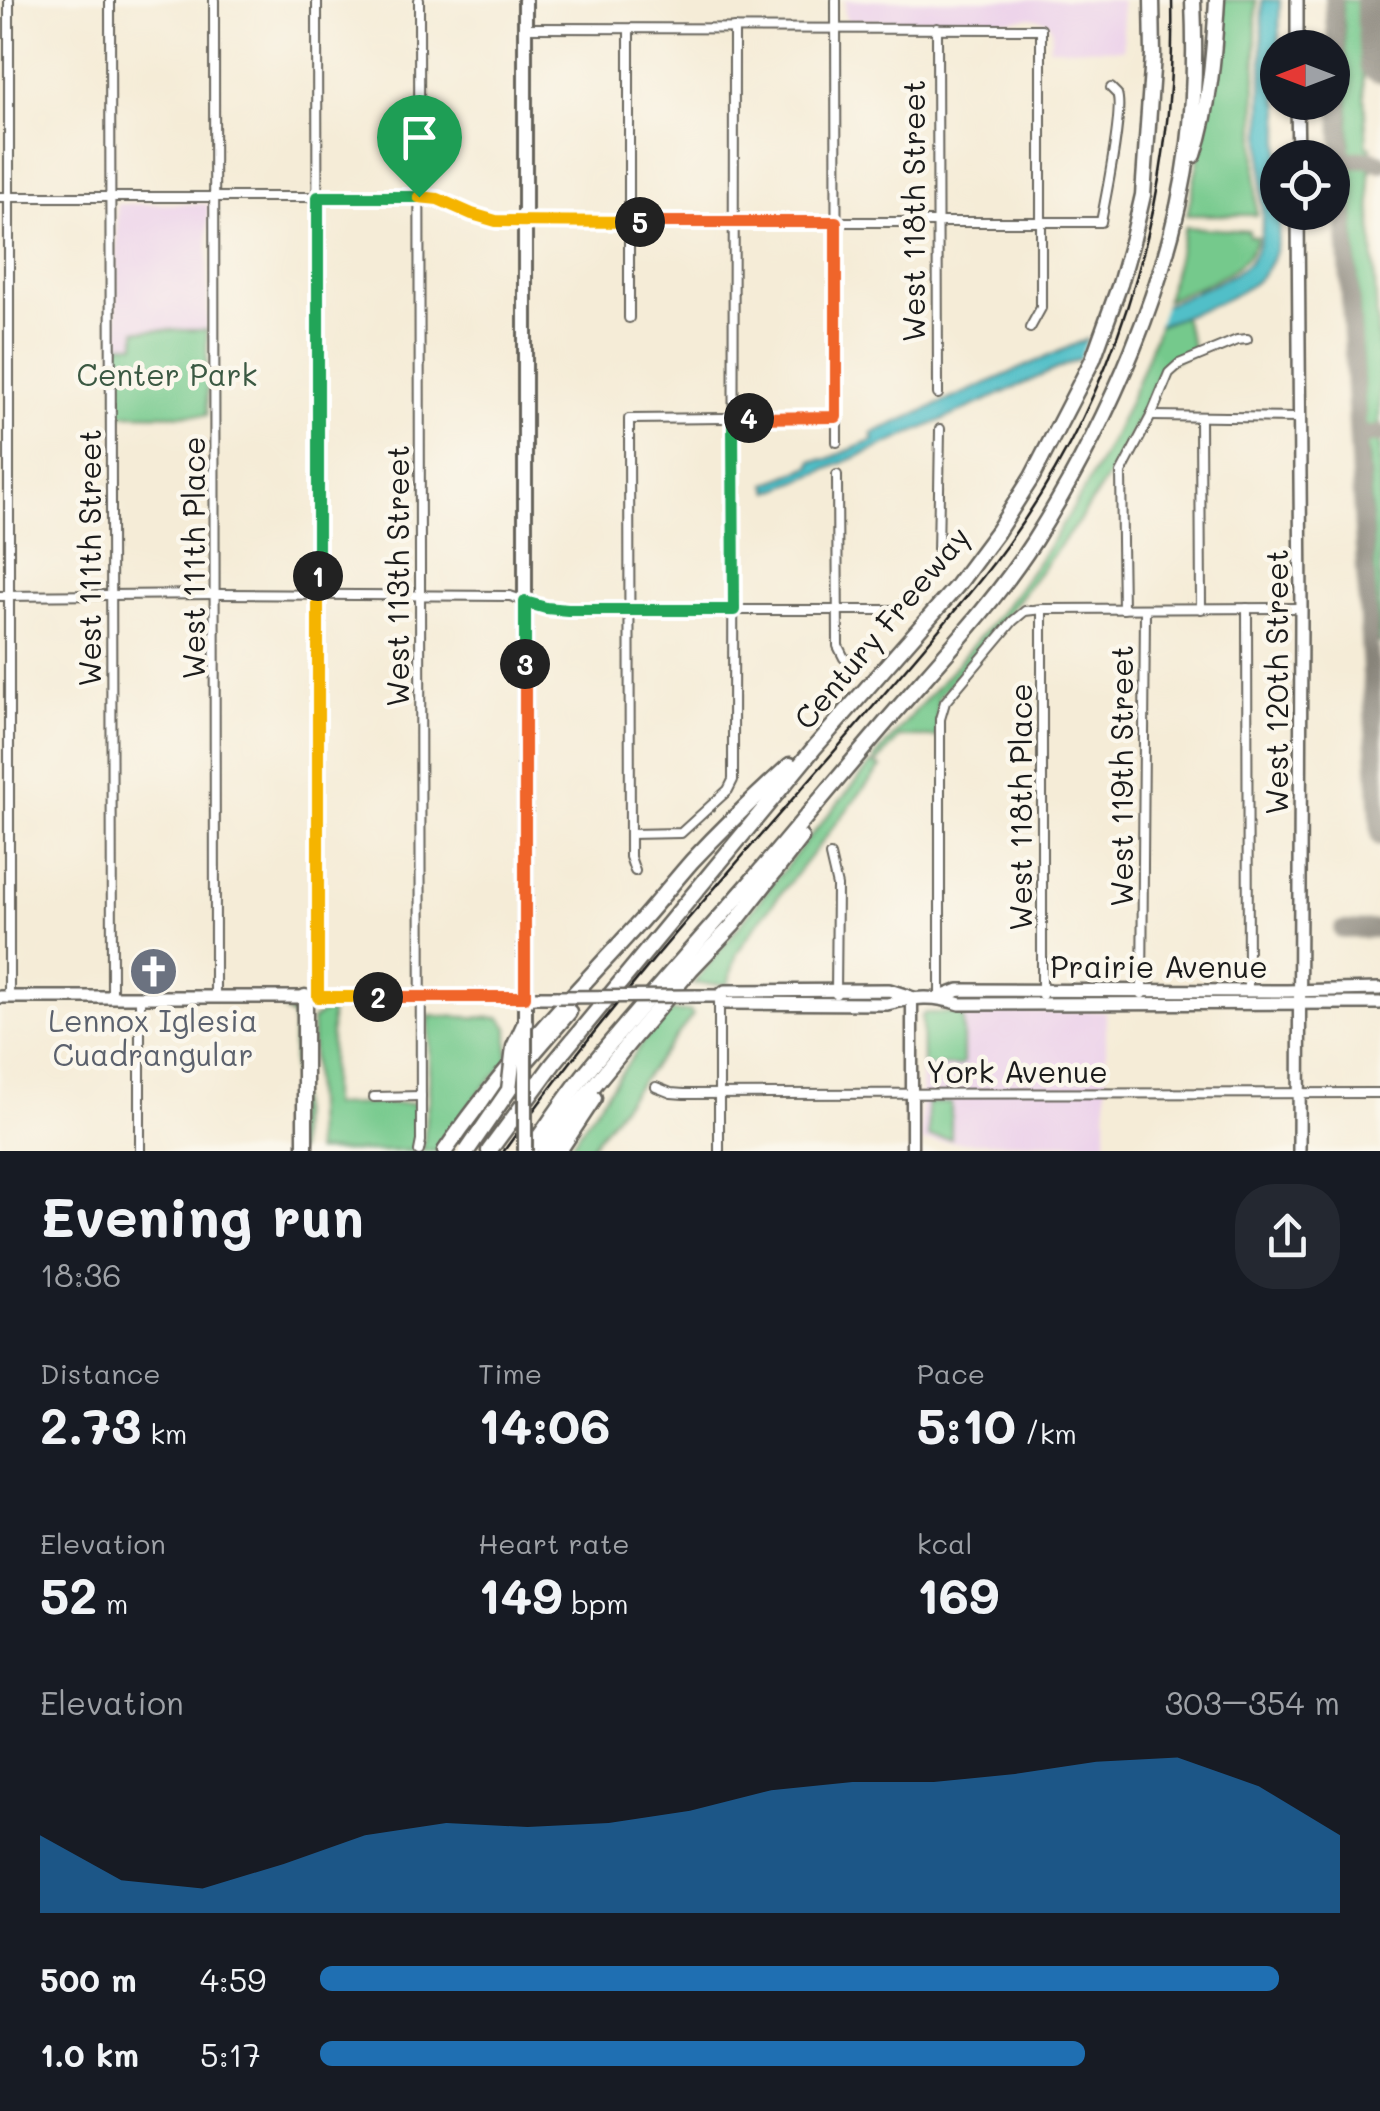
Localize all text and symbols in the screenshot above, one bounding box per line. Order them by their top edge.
north arrow [1260,30,1350,120]
map controls [1260,30,1350,230]
street label: West 118th Street [893,80,933,342]
pin [377,95,462,198]
icon: arrive [392,110,447,165]
button: locate [1260,140,1350,230]
pin: 5 [615,197,665,247]
text: 5 [632,204,648,240]
park label: Center Park [76,354,258,394]
pin: 4 [724,393,774,443]
text: 4 [740,400,758,436]
street label: West 111th Street [69,429,109,687]
street label: West 111th Place [173,437,213,680]
street label: West 113th Street [377,445,417,707]
street label: Century Freeway [784,517,978,737]
street label: West 120th Street [1256,549,1296,815]
pin: 1 [293,551,343,601]
text: 1 [312,558,324,594]
pin: 3 [500,639,550,689]
street label: West 119th Street [1101,645,1141,907]
text: 3 [517,646,533,682]
street label: West 118th Place [1000,683,1040,931]
church icon: Lennox Iglesia Cuadrangular [127,945,179,997]
street label: Prairie Avenue [1050,946,1268,986]
pin: 2 [353,972,403,1022]
text: 2 [370,979,386,1015]
place label: Lennox Iglesia Cuadrangular [48,1000,258,1074]
street label: York Avenue [926,1051,1108,1091]
text: Evening run [40,1179,364,1251]
button: share [1235,1184,1340,1289]
text: 18:36 [40,1253,122,1295]
text: Distance [40,1355,161,1391]
text: Time [478,1355,542,1391]
text: Pace [917,1355,985,1391]
text: 2.73 [40,1391,141,1457]
text: 14:06 [478,1391,610,1457]
text: 5:10 [917,1391,1016,1457]
text: km [141,1415,187,1451]
text: /km [1016,1415,1077,1451]
text: Elevation [40,1525,166,1561]
text: Heart rate [478,1525,630,1561]
text: kcal [917,1525,972,1561]
text: 52 [40,1561,97,1627]
text: 149 [478,1561,562,1627]
text: 169 [917,1561,999,1627]
text: m [97,1585,128,1621]
text: bpm [562,1585,629,1621]
text: Elevation [40,1681,184,1723]
text: 303–354 m [1165,1681,1340,1723]
text: 500 m [40,1958,137,2000]
text: 4:59 [200,1958,266,2000]
text: 1.0 km [40,2033,139,2075]
text: 5:17 [200,2033,261,2075]

